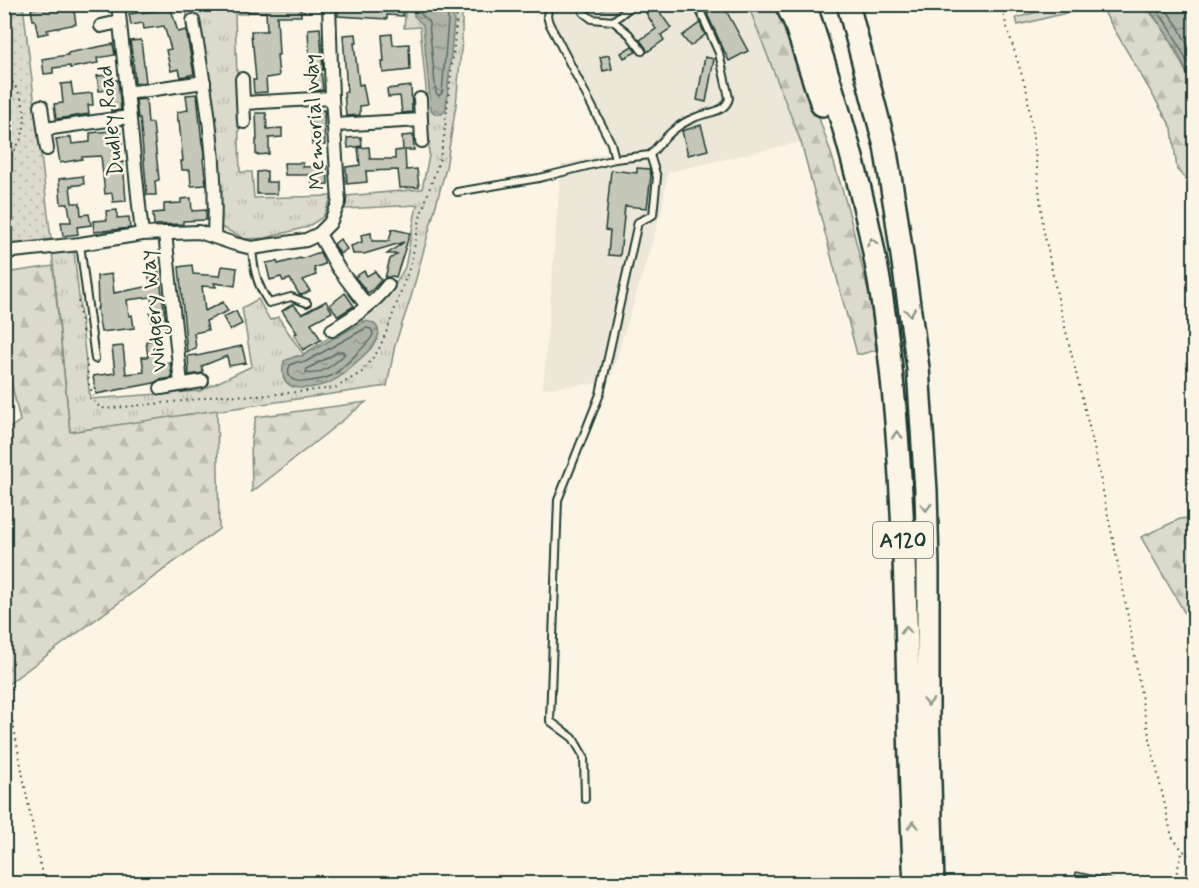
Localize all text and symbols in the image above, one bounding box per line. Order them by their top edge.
street label: Memorial Way [297,53,333,191]
street label: Dudley Road [91,64,131,177]
one-way arrow [866,237,879,247]
street label: Widgery Way [134,248,177,373]
one-way arrow [903,308,915,317]
one-way arrow [890,431,903,440]
one-way arrow [920,502,933,511]
road number: A120 [873,522,933,558]
one-way arrow [900,626,912,635]
one-way arrow [922,697,934,706]
one-way arrow [906,821,919,830]

